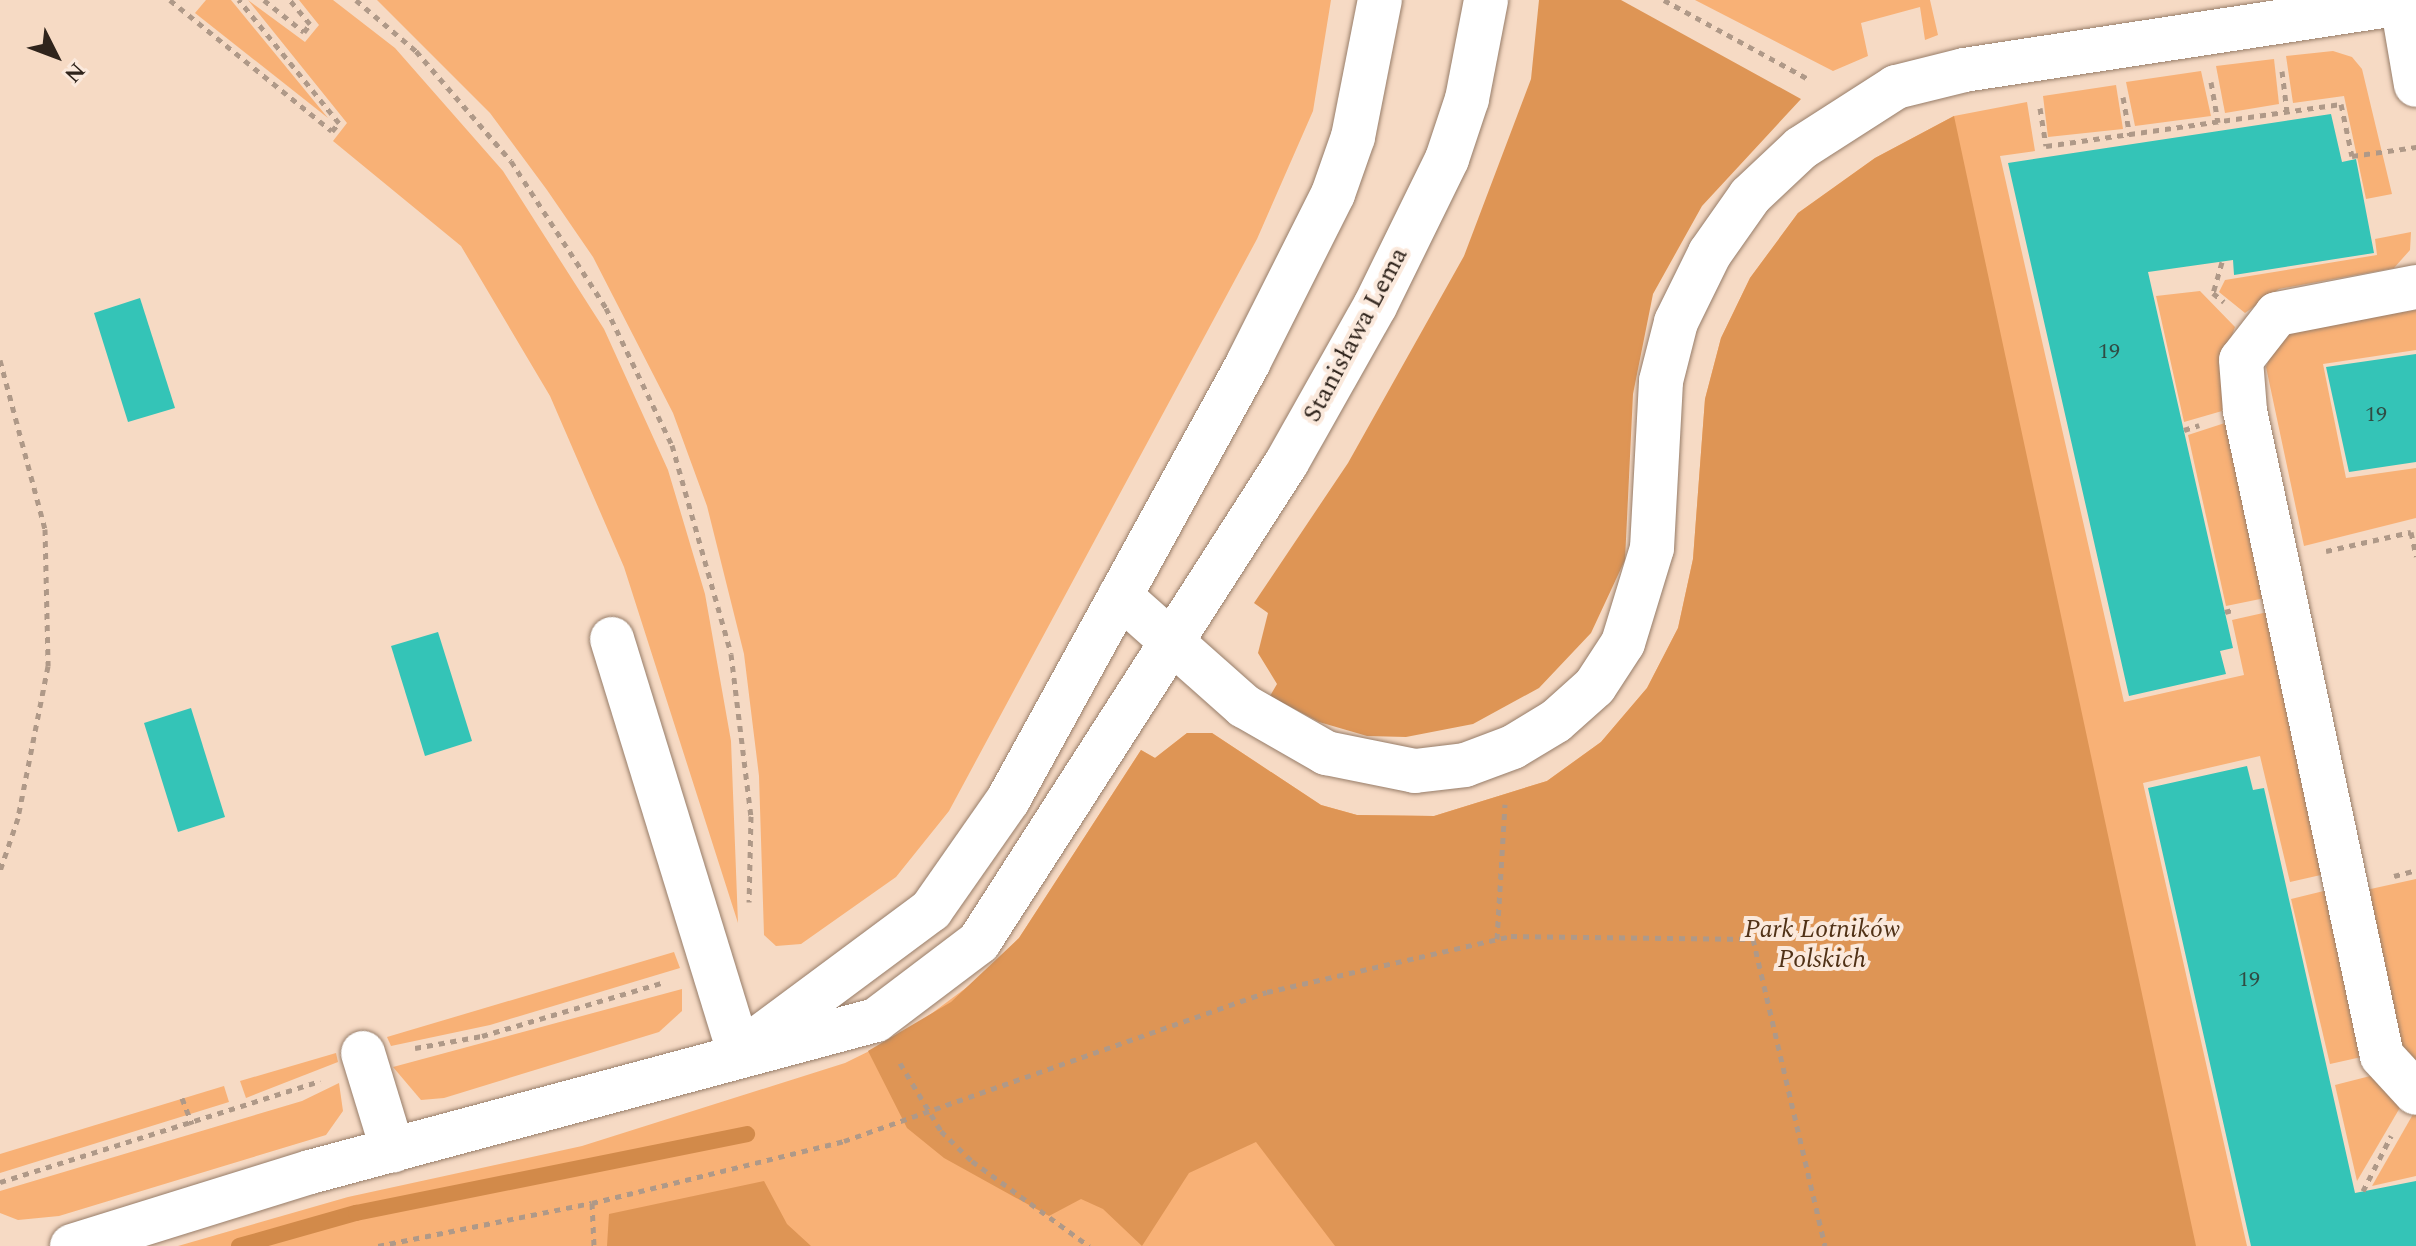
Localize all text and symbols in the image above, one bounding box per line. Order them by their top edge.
north arrow [16,16,96,96]
text: N [56,55,92,90]
street label: Stanisława Lema [1297,242,1415,428]
house number: 19 [2098,339,2120,365]
house number: 19 [2365,402,2387,428]
park label: Park Lotników Polskich [1744,914,1900,976]
house number: 19 [2238,967,2260,993]

